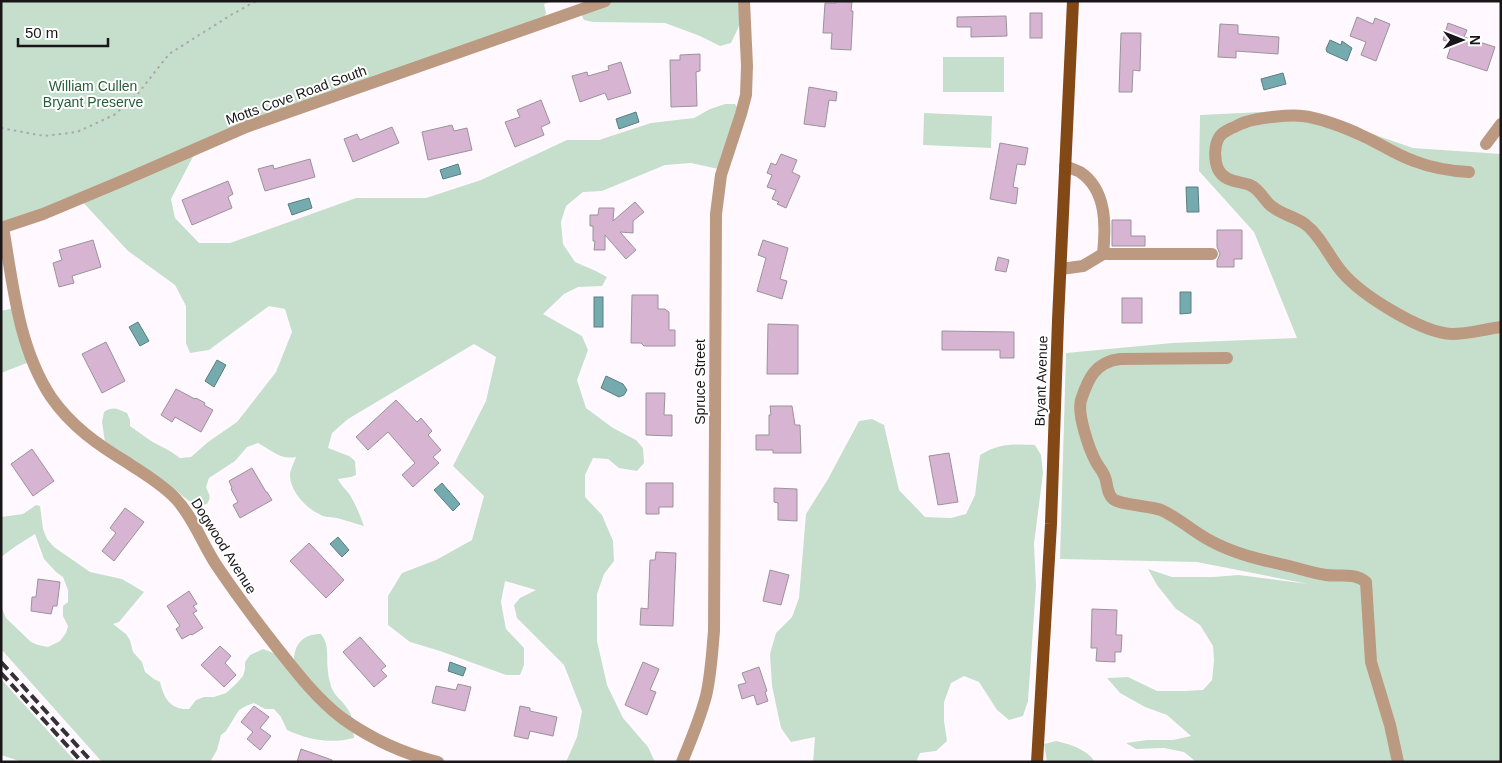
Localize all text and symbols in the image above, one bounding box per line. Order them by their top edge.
scale bar [18,15,108,47]
north arrow [1437,15,1487,65]
text: 50 m [25,24,58,41]
text: N [1467,35,1483,45]
street label: Motts Cove Road South [223,62,369,128]
park label: William Cullen Bryant Preserve [43,78,143,110]
street label: Bryant Avenue [1031,335,1051,427]
street label: Spruce Street [692,339,708,425]
street label: Dogwood Avenue [188,495,260,597]

